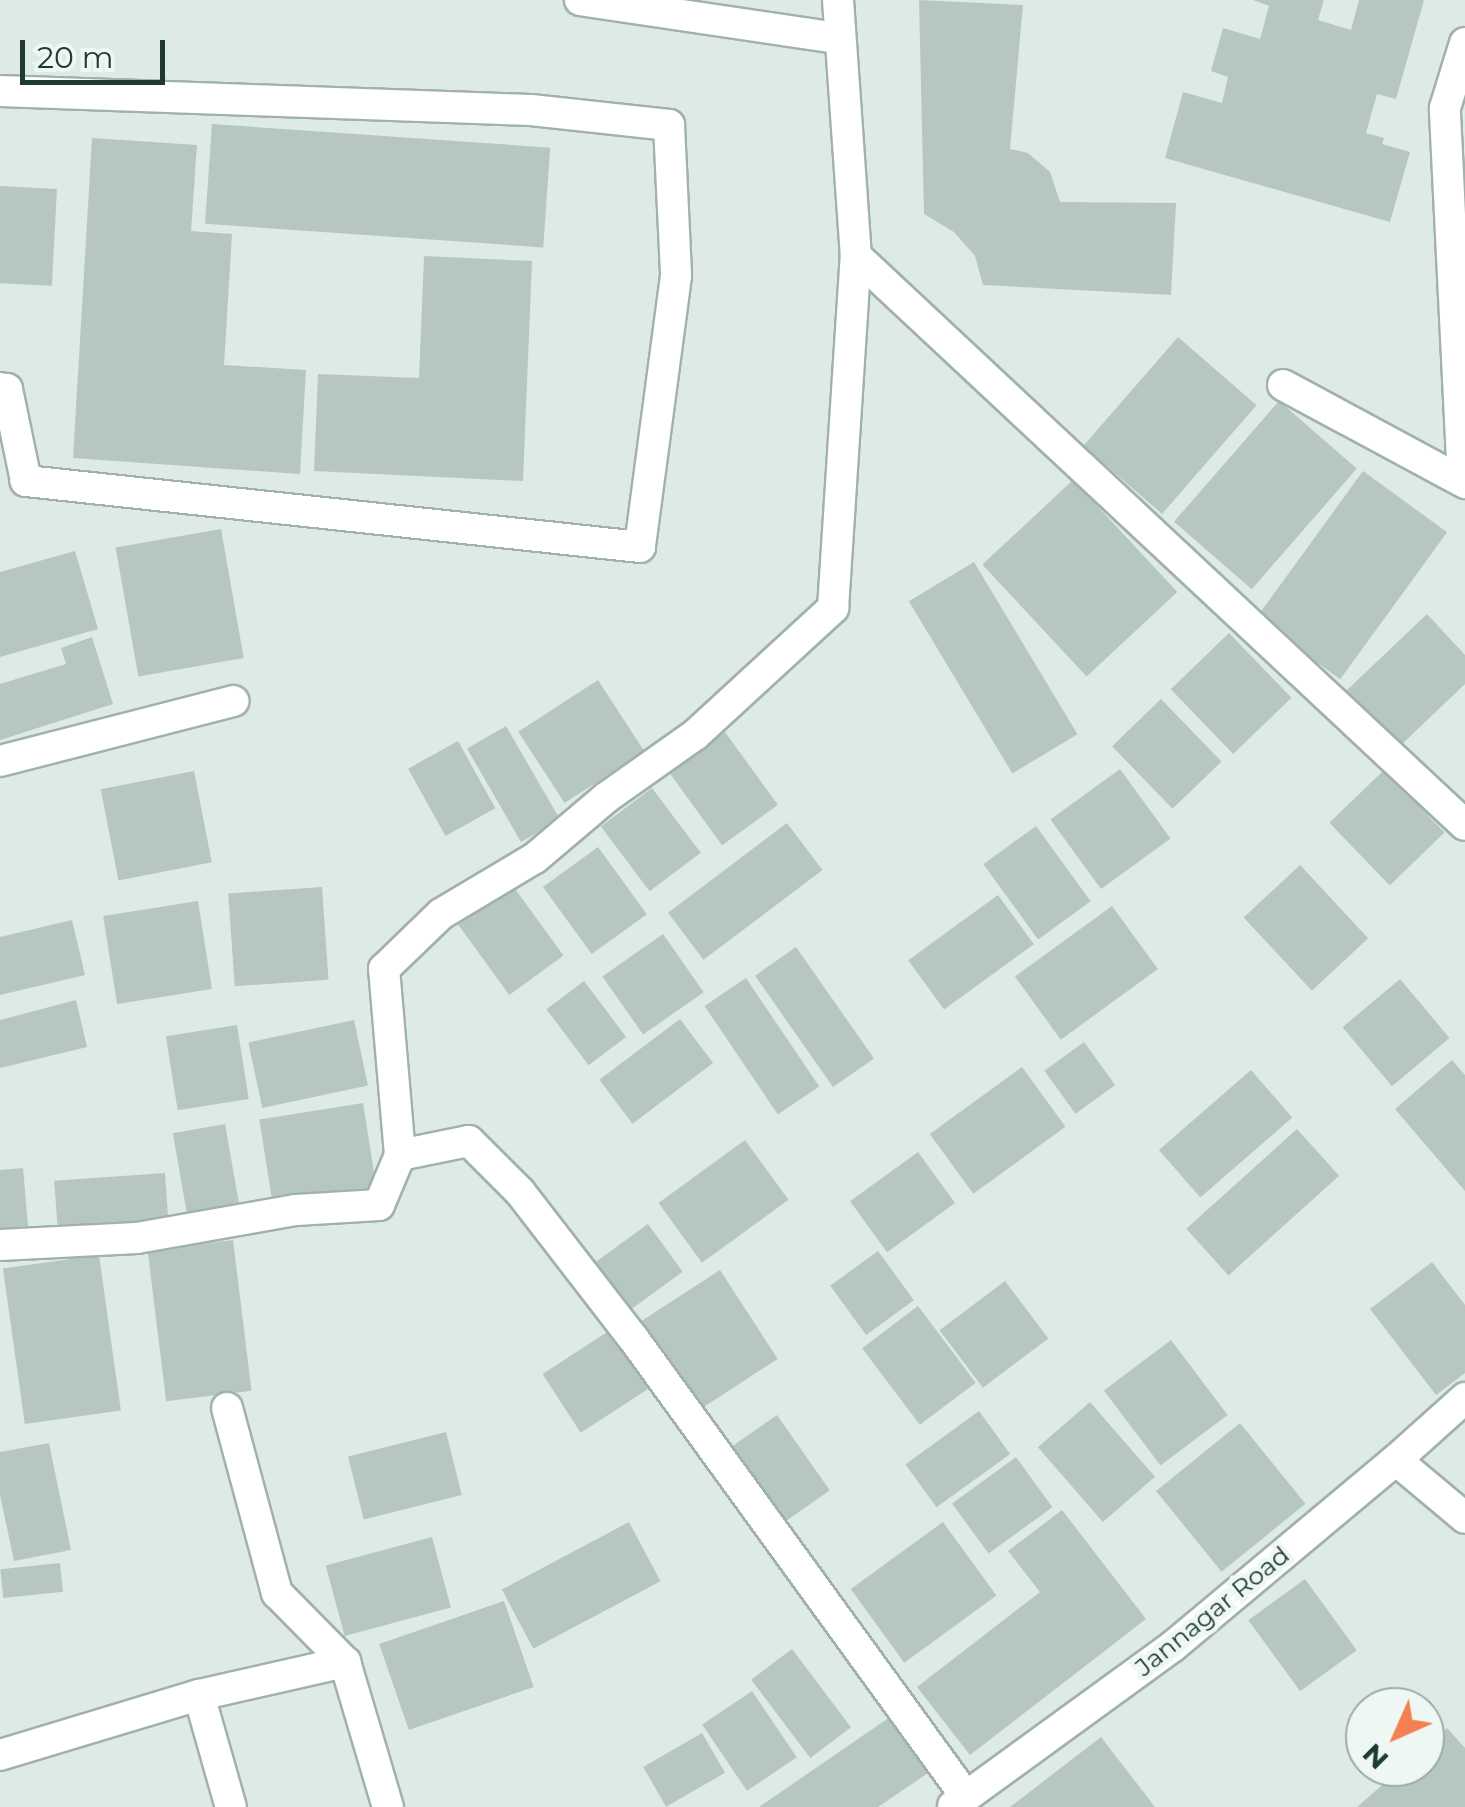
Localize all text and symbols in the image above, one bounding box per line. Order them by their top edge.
scale bar [25,20,170,82]
text: 20 m [37,39,114,76]
street label: Jannagar Road [1129,1540,1295,1682]
north arrow [1345,1687,1445,1787]
text: N [1355,1737,1395,1777]

